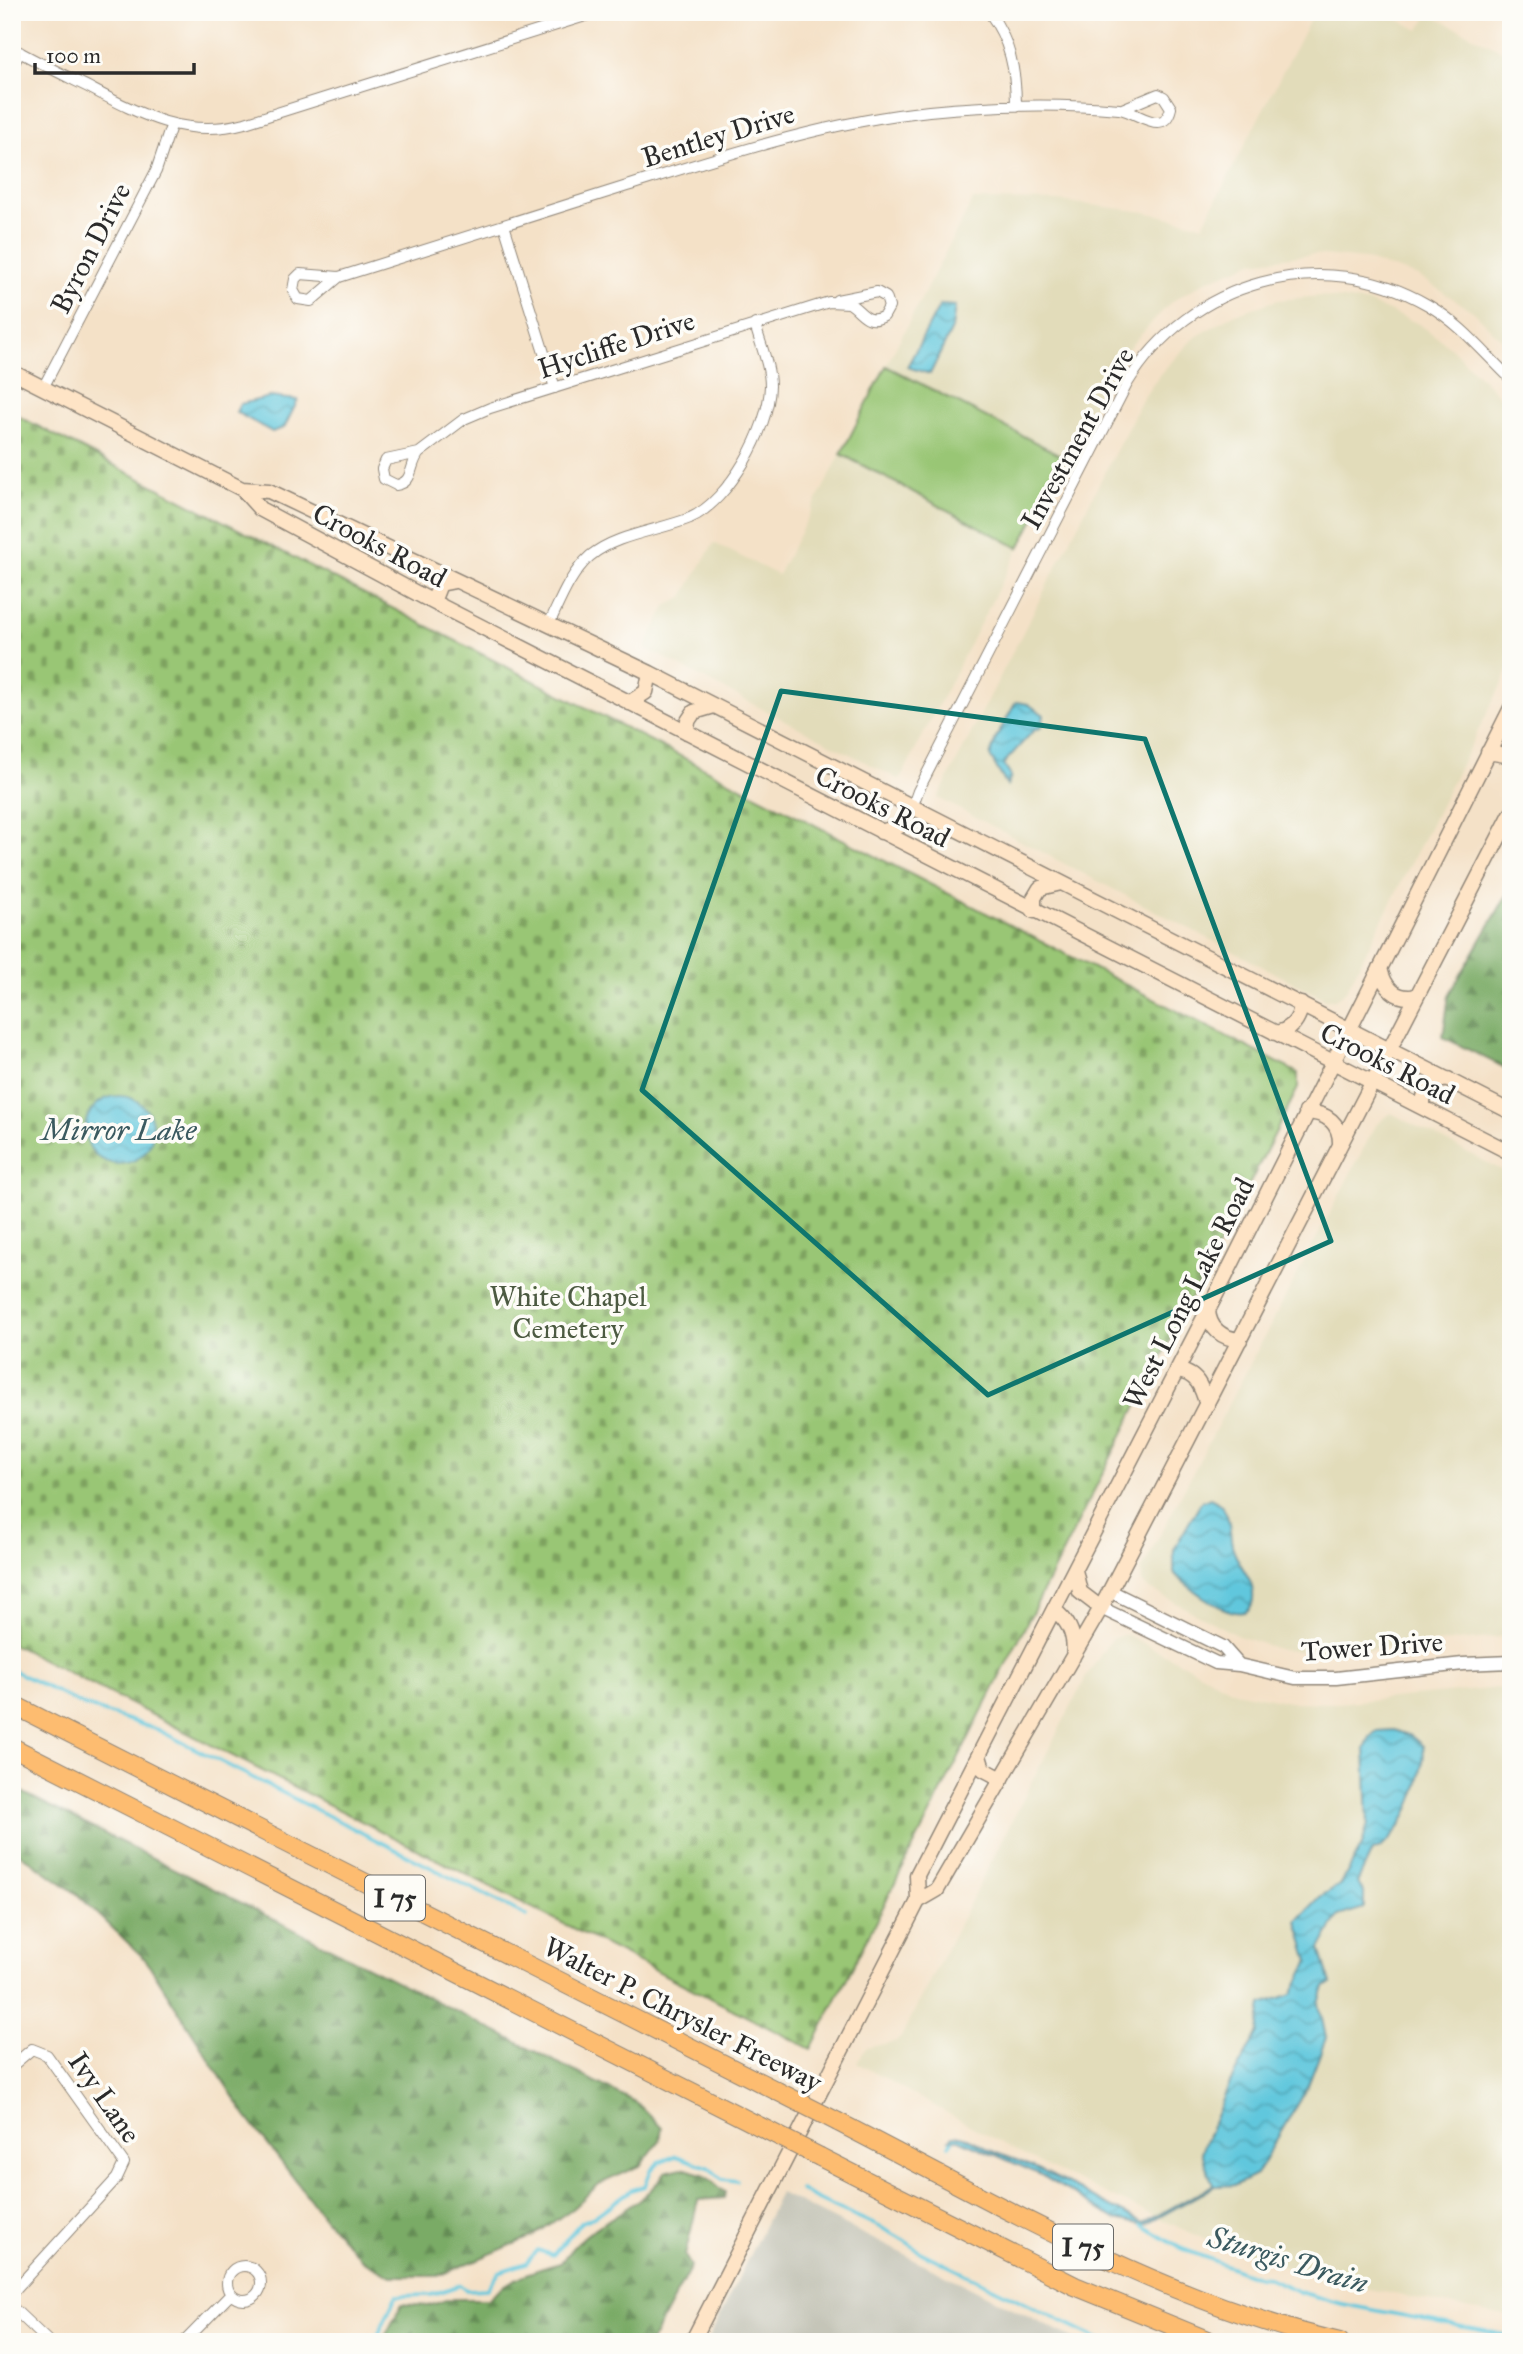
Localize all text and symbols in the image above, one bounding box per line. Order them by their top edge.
scale bar [35,32,194,76]
text: 100 m [46,43,101,69]
street label: Bentley Drive [637,96,799,175]
street label: Byron Drive [43,177,138,319]
street label: Hycliffe Drive [533,303,699,386]
street label: Investment Drive [1013,341,1142,535]
street label: Crooks Road [307,496,453,595]
street label: Crooks Road [809,758,956,855]
street label: Crooks Road [1314,1015,1461,1112]
water label: Mirror Lake [39,1112,197,1148]
street label: West Long Lake Road [1115,1172,1262,1415]
park label: White Chapel Cemetery [489,1279,647,1346]
street label: Tower Drive [1300,1624,1444,1669]
road number: I 75 [365,1876,425,1921]
street label: Walter P. Chrysler Freeway [538,1929,828,2100]
street label: Ivy Lane [61,2045,149,2150]
water label: Sturgis Drain [1203,2218,1373,2301]
road number: I 75 [1053,2224,1113,2270]

